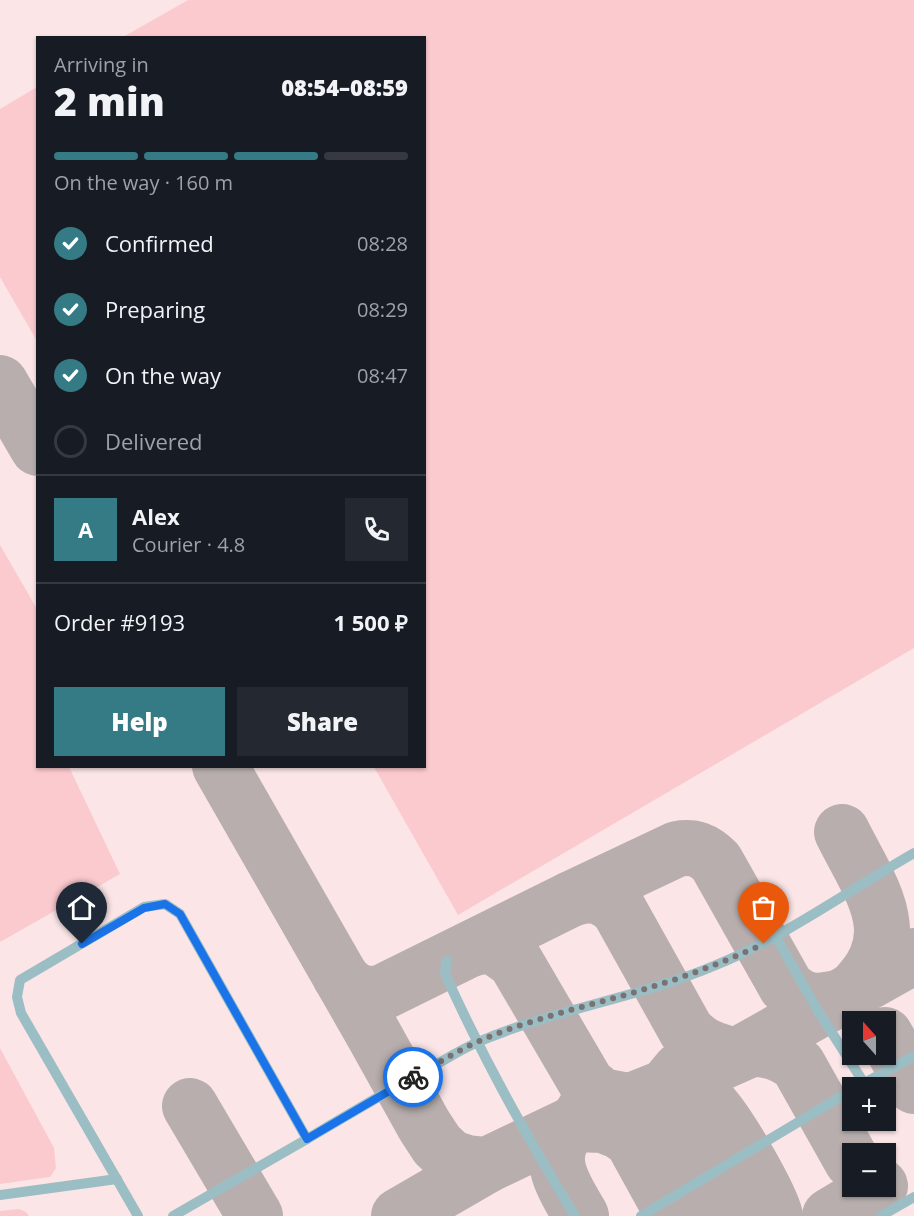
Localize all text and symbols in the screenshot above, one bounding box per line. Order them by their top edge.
text: Arriving in [54,51,149,78]
text: 08:54–08:59 [281,72,408,102]
text: 2 min [54,74,165,127]
text: On the way · 160 m [54,169,233,196]
icon: check [54,227,87,260]
text: Confirmed [105,228,214,258]
text: 08:28 [357,230,408,257]
icon: check [54,293,87,326]
text: Preparing [105,294,205,324]
text: 08:29 [357,296,408,323]
icon: check [54,359,87,392]
text: On the way [105,360,221,390]
text: 08:47 [357,362,408,389]
text: Delivered [105,426,203,456]
button: phone [345,498,408,561]
text: Alex [132,501,180,531]
text: A [78,514,93,544]
text: Courier · 4.8 [132,531,245,558]
text: Order #9193 [54,607,185,637]
text: 1 500 ₽ [333,607,408,637]
button: Help [54,687,225,756]
button: Share [237,687,408,756]
pin [56,882,107,944]
pin [738,882,789,944]
icon: home [65,891,98,924]
icon: bag [747,891,780,924]
north arrow [842,1011,896,1065]
map controls [842,1011,896,1197]
courier [383,1047,443,1107]
icon: bike [397,1061,430,1094]
button: + [842,1077,896,1131]
button: − [842,1143,896,1197]

